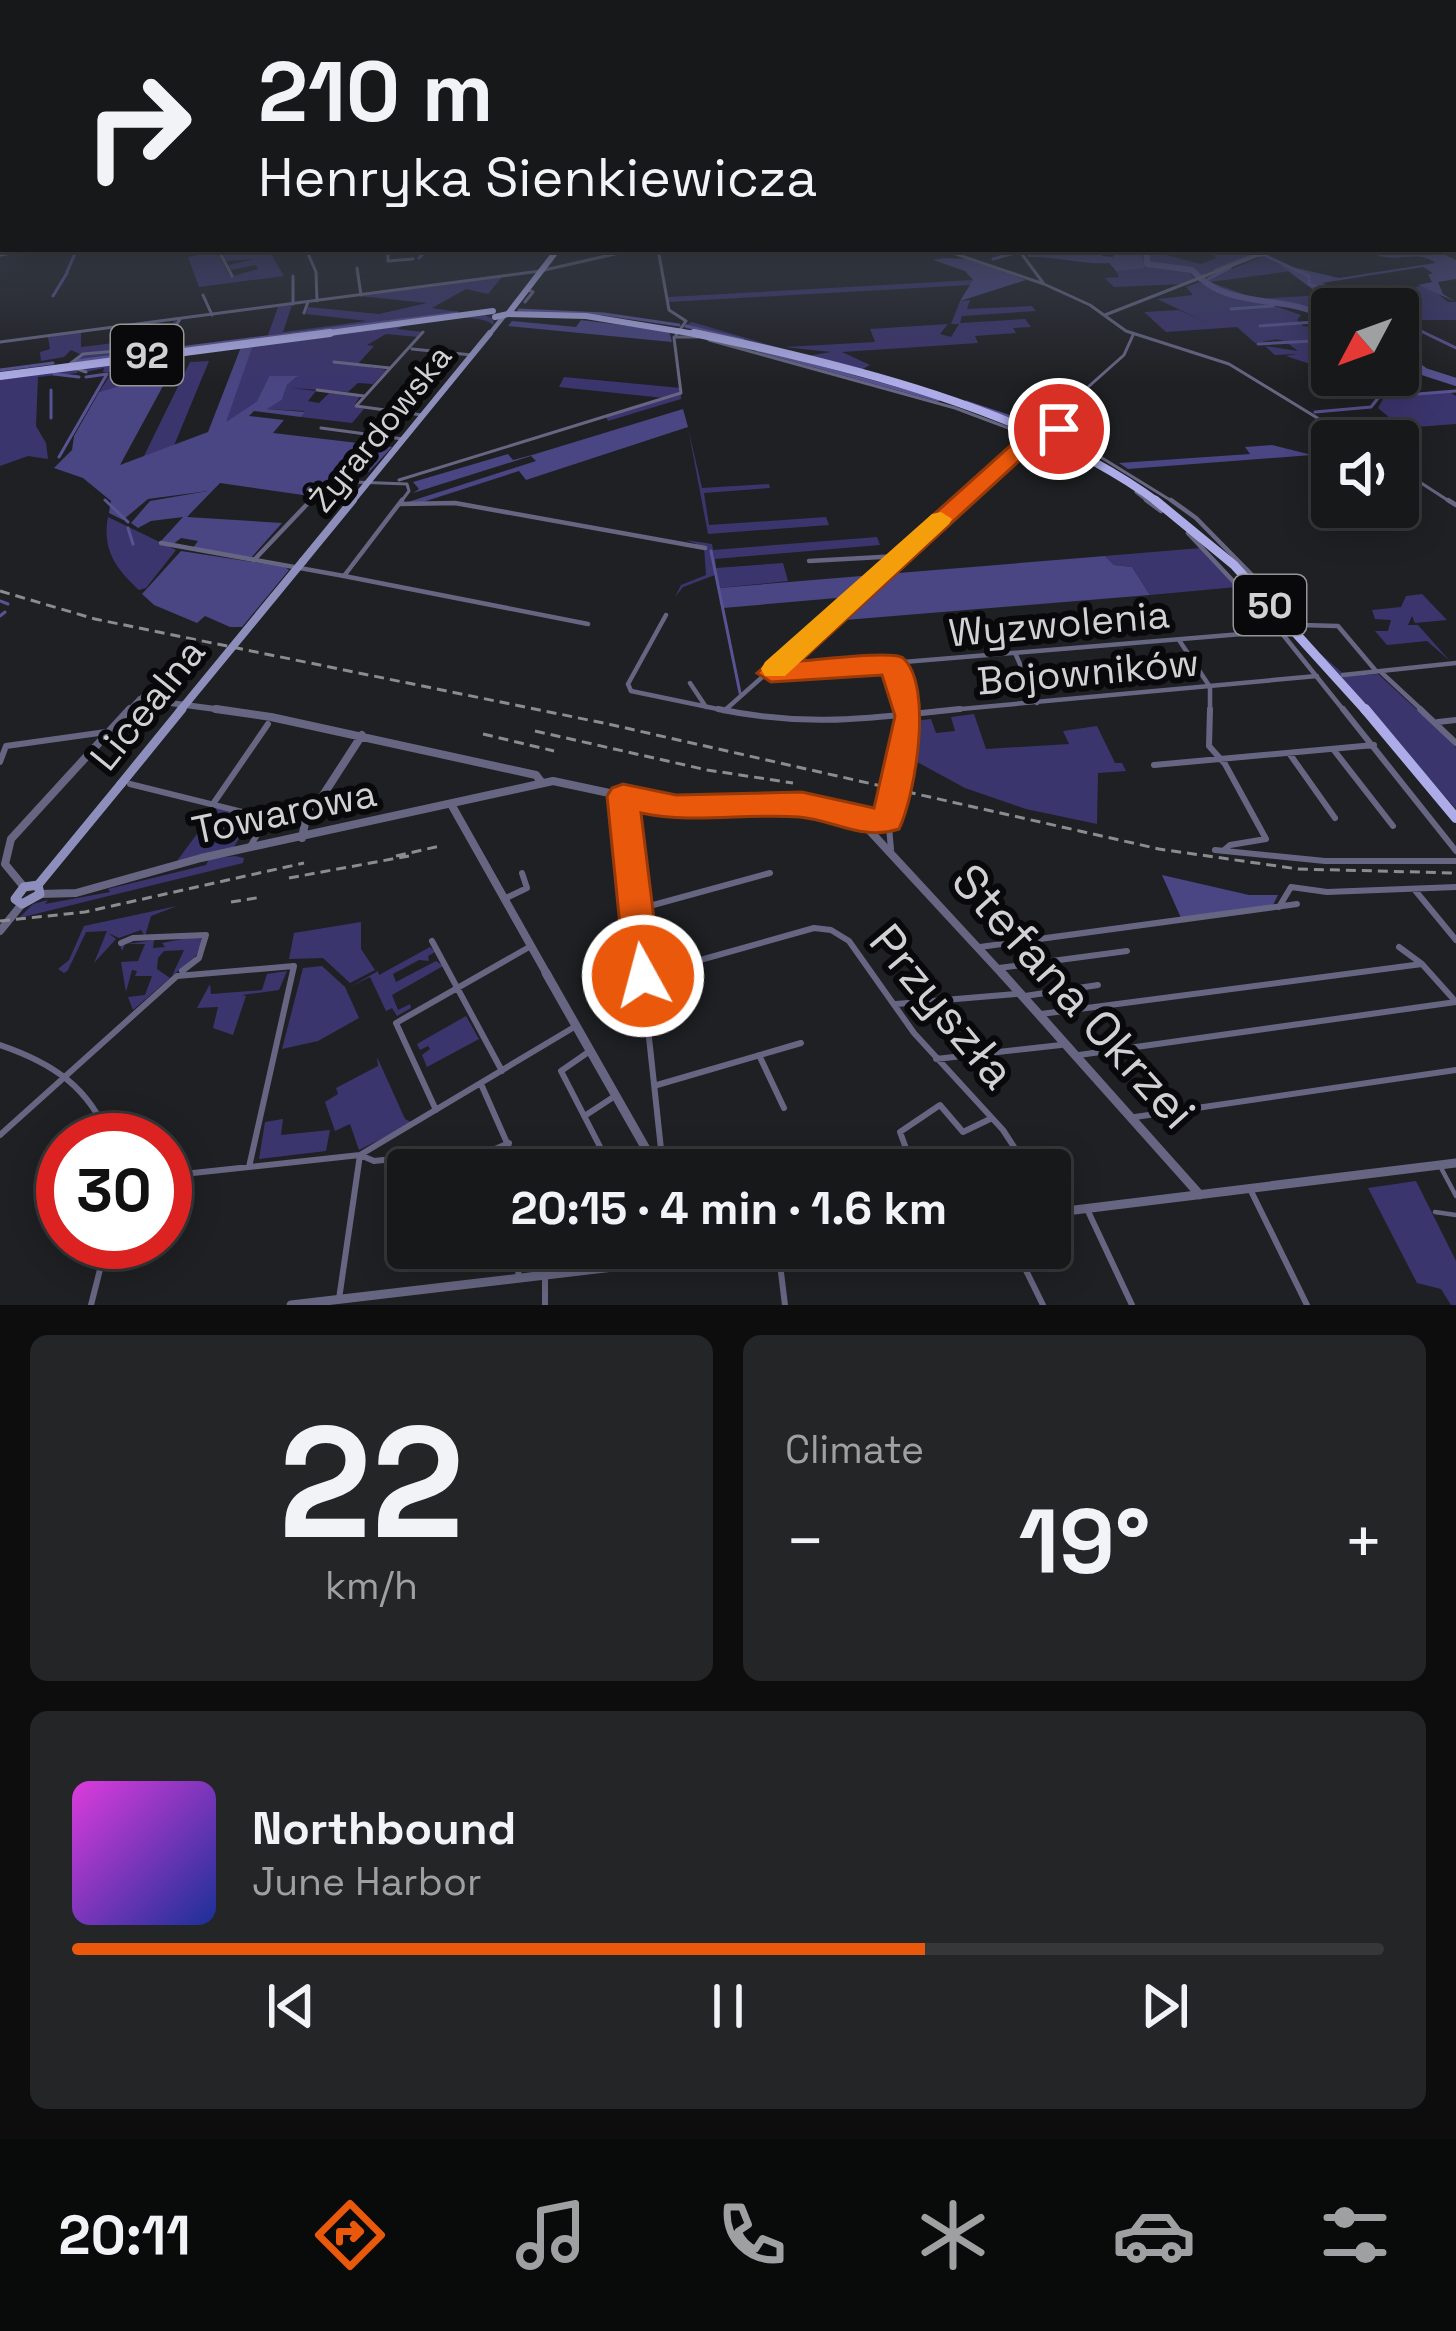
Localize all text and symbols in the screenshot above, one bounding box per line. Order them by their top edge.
text: 210 m [258,38,493,146]
icon: right [60,48,216,204]
text: Henryka Sienkiewicza [258,143,817,212]
north arrow [1311,288,1419,396]
map controls [1311,288,1419,528]
road number: 92 [111,325,183,385]
street label: Żyrardowska [301,336,461,521]
pin [1008,378,1110,480]
icon: arrive [1026,396,1092,462]
button: sound [1311,420,1419,528]
road number: 50 [1234,575,1306,635]
street label: Wyzwolenia [946,589,1172,658]
street label: Licealna [79,628,215,780]
street label: Bojowników [975,637,1201,706]
street label: Towarowa [187,768,381,855]
street label: Stefana Okrzei [939,851,1209,1142]
street label: Przyszła [856,912,1029,1101]
position arrow [580,913,706,1039]
speed limit sign: 30 [36,1113,192,1269]
text: 20:15 · 4 min · 1.6 km [511,1180,947,1237]
text: 22 [279,1383,464,1583]
text: Climate [785,1425,924,1474]
text: 19° [1019,1484,1150,1599]
text: − [785,1499,826,1583]
text: + [1343,1499,1384,1583]
text: km/h [325,1561,418,1610]
text: Northbound [252,1800,516,1857]
text: June Harbor [252,1857,482,1906]
icon: previous [258,1973,324,2039]
icon: pause [695,1973,761,2039]
icon: next [1132,1973,1198,2039]
icon: directions [308,2193,392,2277]
icon: music [509,2193,593,2277]
icon: phone [710,2193,794,2277]
icon: climate [911,2193,995,2277]
icon: car [1112,2193,1196,2277]
icon: filters [1313,2193,1397,2277]
text: 20:11 [59,2201,191,2270]

